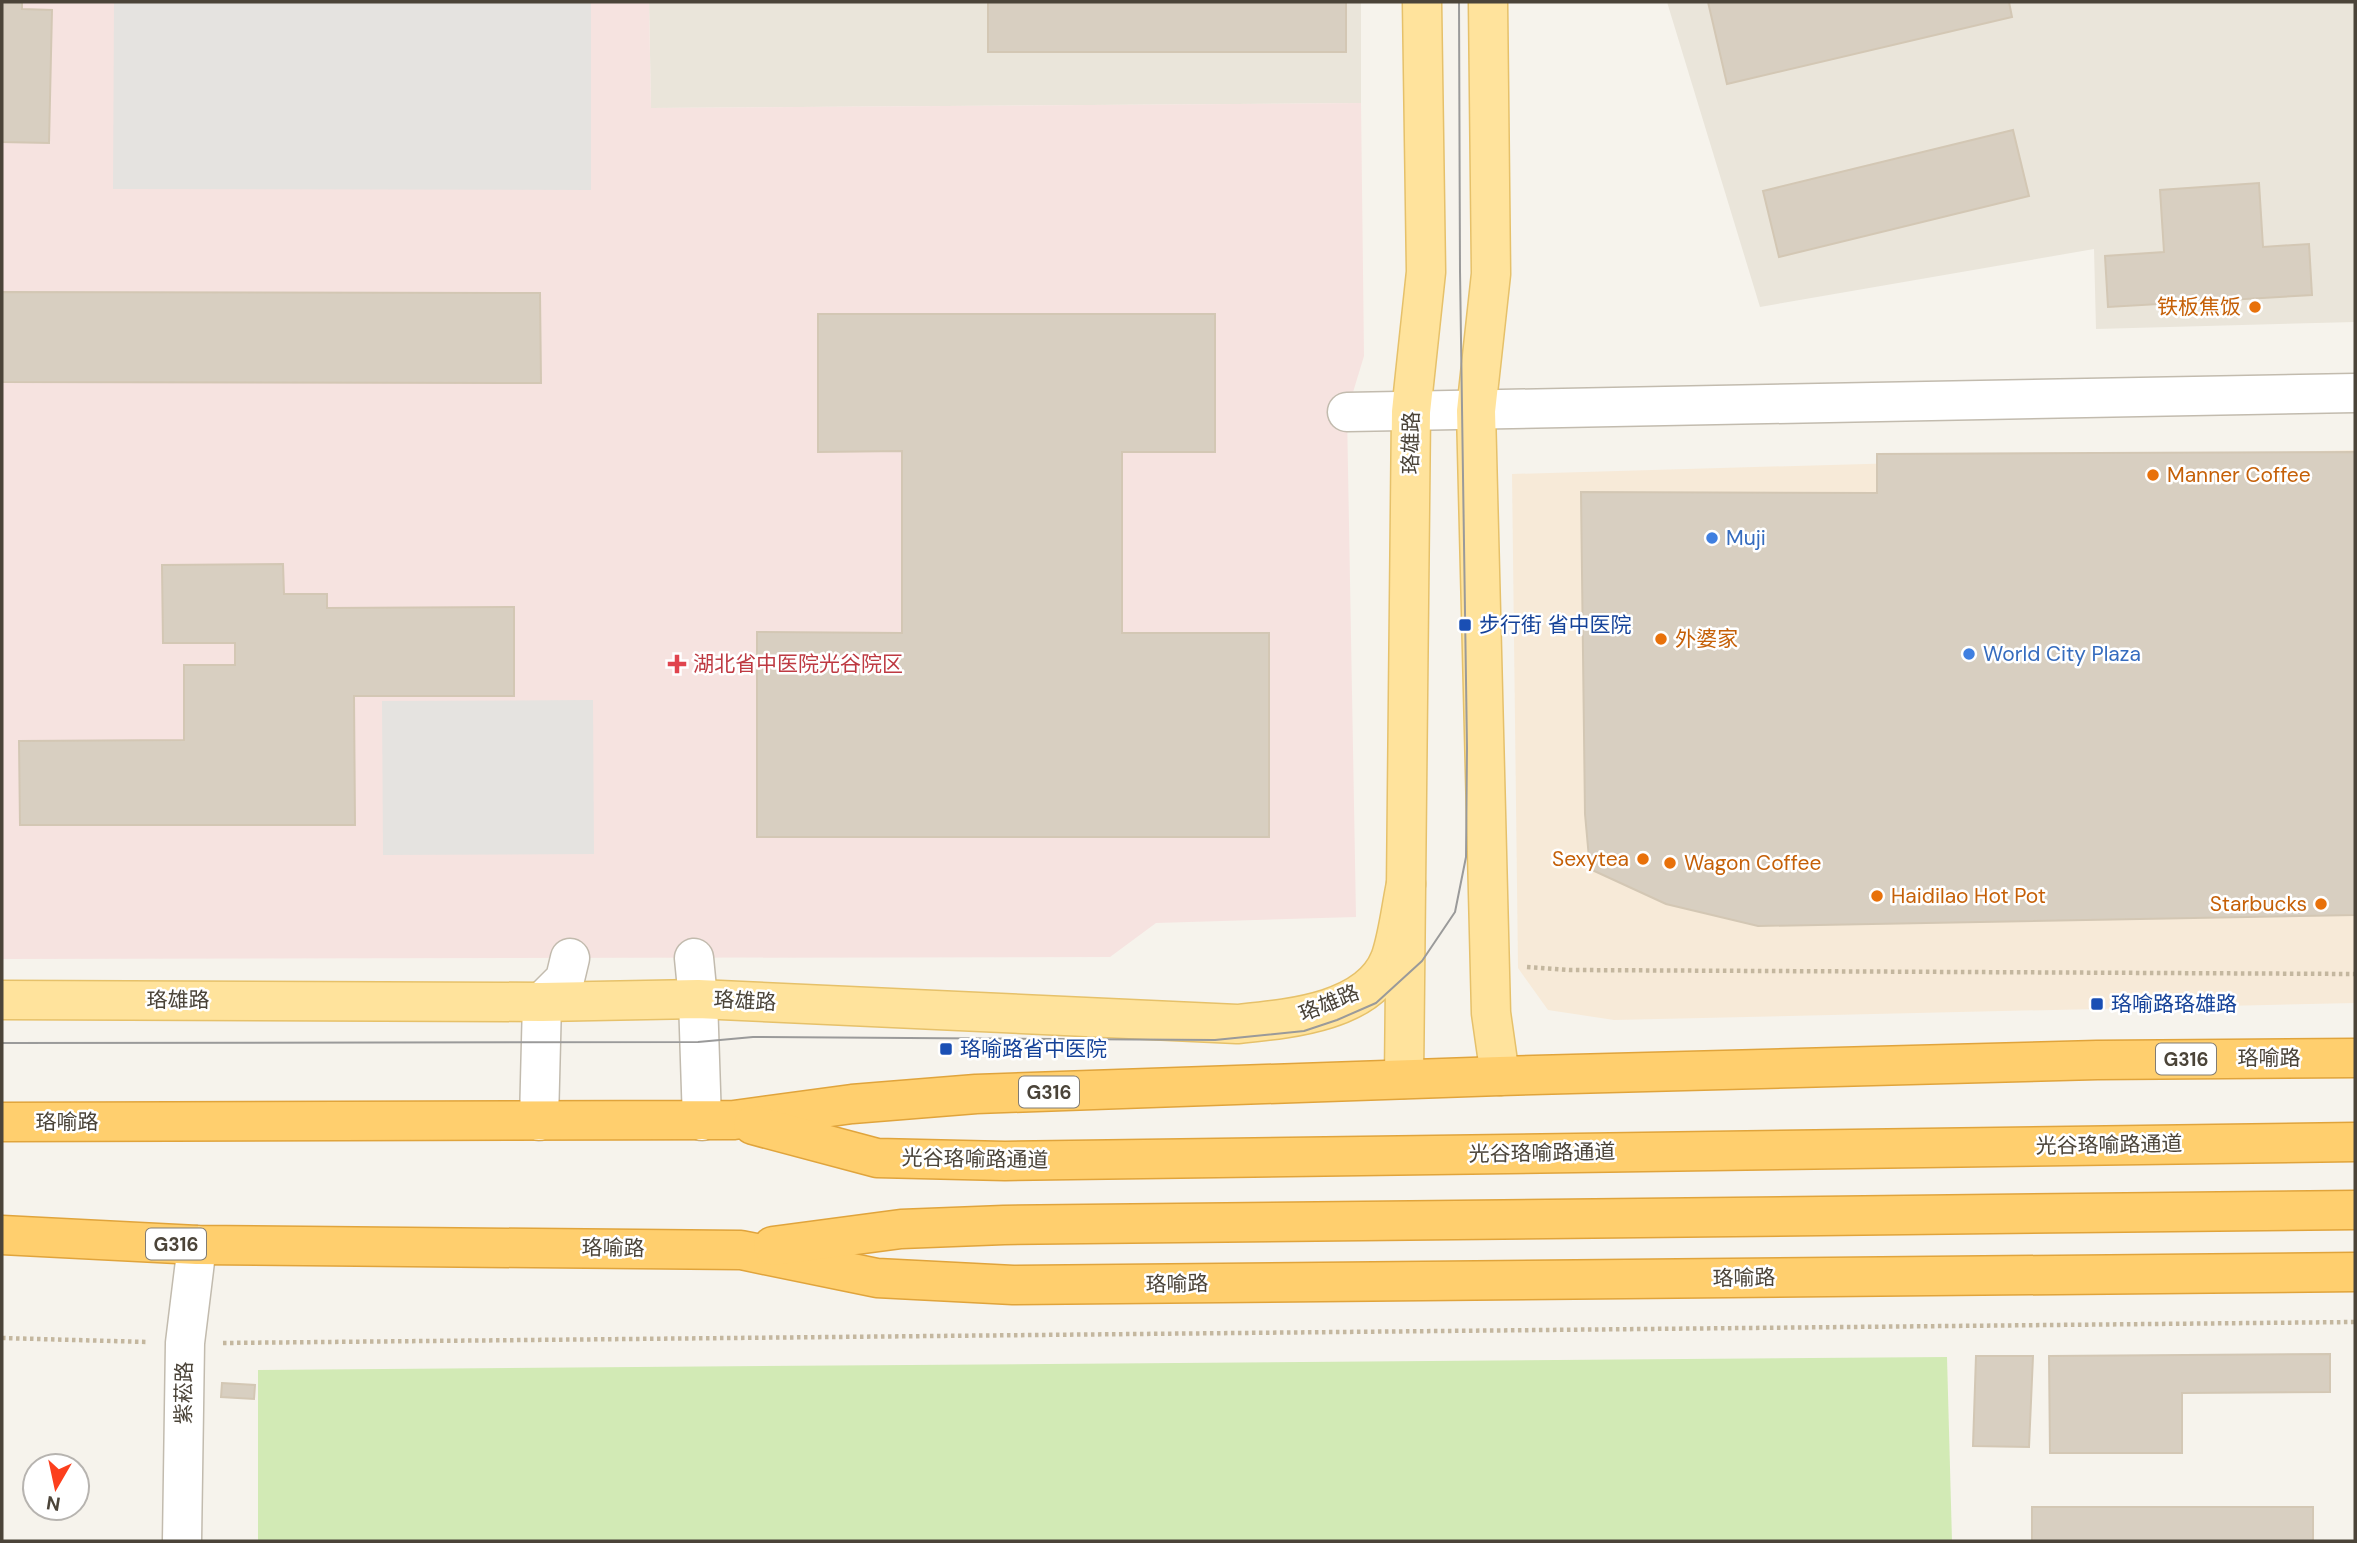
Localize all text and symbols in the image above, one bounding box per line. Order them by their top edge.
place label: 铁板焦饭 [2157,293,2241,321]
marker: 铁板焦饭 [2247,299,2263,315]
street label: 珞雄路 [1396,411,1426,475]
place label: Manner Coffee [2167,461,2311,489]
marker: Manner Coffee [2145,467,2161,483]
place label: Muji [1726,524,1766,552]
marker: Muji [1704,530,1720,546]
place label: 步行街 省中医院 [1479,611,1632,639]
marker: 步行街 省中医院 [1457,617,1473,633]
place label: 外婆家 [1675,625,1738,653]
marker: 外婆家 [1653,631,1669,647]
place label: World City Plaza [1983,640,2141,668]
marker: World City Plaza [1961,646,1977,662]
place label: 湖北省中医院光谷院区 [693,650,903,678]
marker: 湖北省中医院光谷院区 [667,654,687,674]
place label: Sexytea [1552,845,1629,873]
place label: Wagon Coffee [1684,849,1821,877]
marker: Sexytea [1635,851,1651,867]
marker: Wagon Coffee [1662,855,1678,871]
place label: Haidilao Hot Pot [1891,882,2046,910]
marker: Haidilao Hot Pot [1869,888,1885,904]
place label: Starbucks [2210,890,2307,918]
marker: Starbucks [2313,896,2329,912]
street label: 珞雄路 [1295,978,1363,1028]
street label: 珞雄路 [713,985,777,1017]
street label: 珞雄路 [147,986,210,1014]
place label: 珞喻路珞雄路 [2111,990,2237,1018]
marker: 珞喻路珞雄路 [2089,996,2105,1012]
place label: 珞喻路省中医院 [960,1035,1107,1063]
marker: 珞喻路省中医院 [938,1041,954,1057]
road number: G316 [2156,1044,2216,1074]
street label: 珞喻路 [2238,1044,2301,1072]
road number: G316 [1019,1076,1079,1108]
street label: 珞喻路 [36,1108,99,1136]
street label: 光谷珞喻路通道 [2035,1130,2183,1160]
street label: 光谷珞喻路通道 [1468,1138,1616,1168]
street label: 光谷珞喻路通道 [901,1144,1049,1174]
road number: G316 [146,1228,206,1260]
street label: 珞喻路 [581,1233,645,1263]
street label: 珞喻路 [1712,1263,1776,1293]
street label: 珞喻路 [1145,1269,1209,1299]
street label: 紫菘路 [169,1361,199,1425]
north arrow [21,1452,91,1522]
text: N [45,1490,62,1517]

